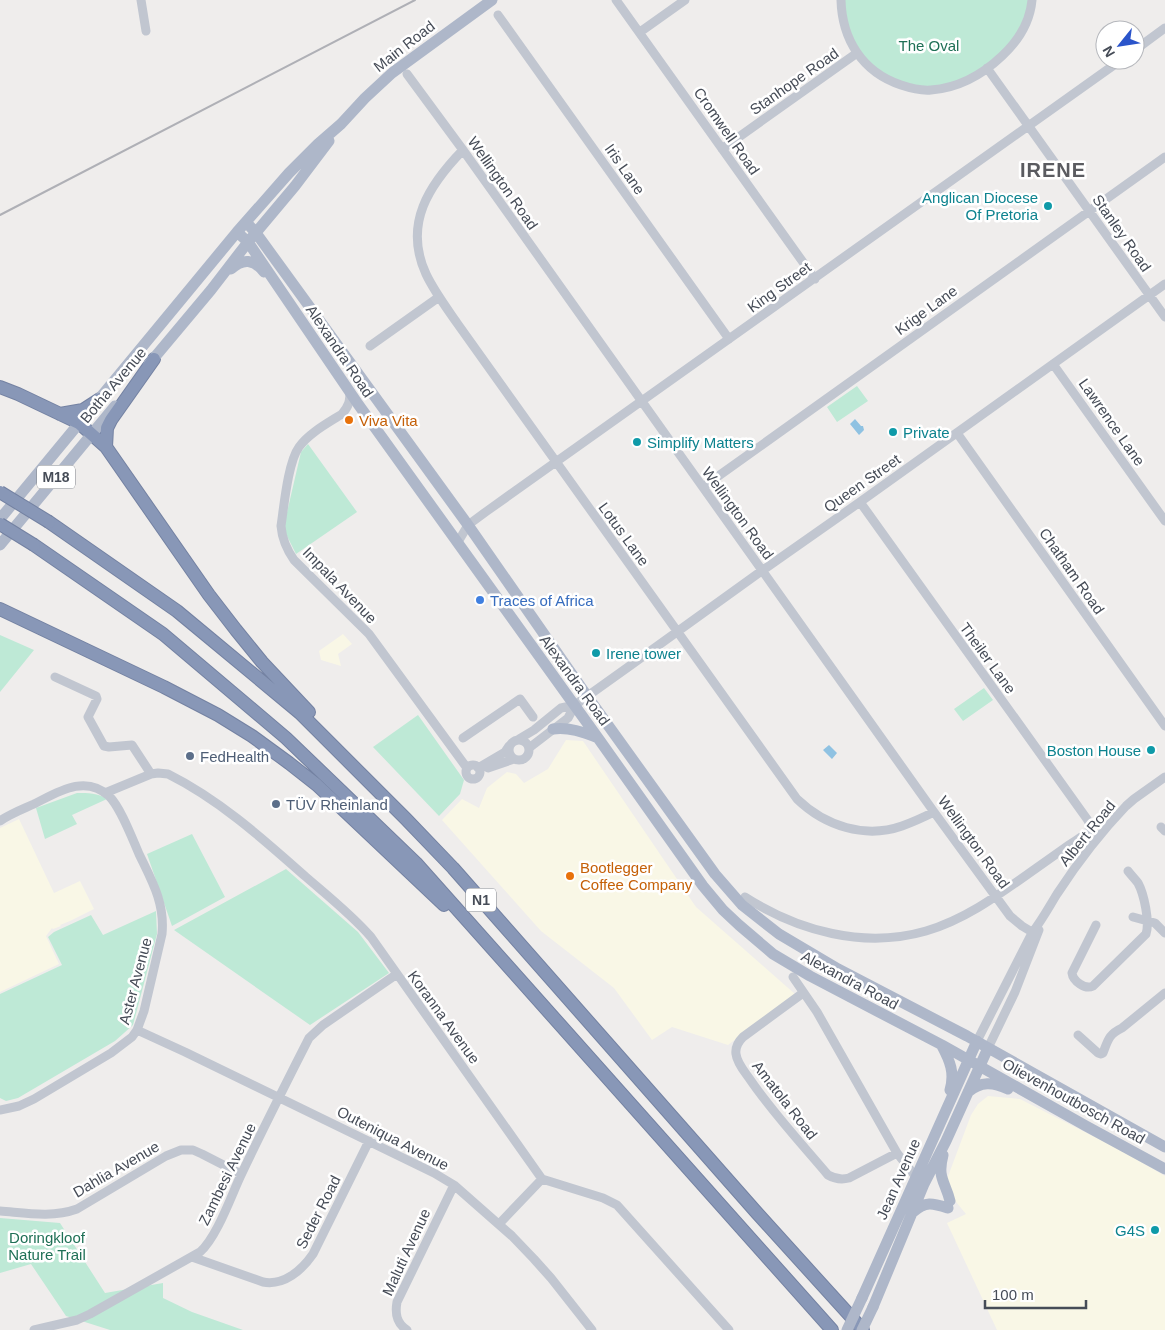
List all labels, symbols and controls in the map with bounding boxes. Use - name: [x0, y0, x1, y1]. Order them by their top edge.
- street label: Main Road: [370, 17, 438, 75]
- north arrow: [1095, 20, 1145, 70]
- park label: The Oval: [899, 37, 959, 54]
- text: N: [1099, 43, 1118, 60]
- street label: Stanhope Road: [746, 44, 842, 118]
- street label: Cromwell Road: [691, 84, 763, 178]
- street label: Wellington Road: [465, 133, 541, 233]
- street label: Iris Lane: [602, 141, 648, 197]
- district label: IRENE: [1020, 159, 1086, 181]
- place label: Anglican Diocese Of Pretoria: [922, 189, 1039, 223]
- street label: Stanley Road: [1089, 191, 1155, 275]
- marker: Anglican Diocese Of Pretoria: [1042, 200, 1054, 212]
- street label: King Street: [744, 258, 815, 316]
- street label: Krige Lane: [892, 282, 960, 338]
- street label: Alexandra Road: [303, 302, 377, 400]
- street label: Botha Avenue: [77, 344, 149, 426]
- street label: Lawrence Lane: [1076, 375, 1148, 469]
- place label: Viva Vita: [359, 412, 418, 429]
- marker: Viva Vita: [343, 414, 355, 426]
- place label: Private: [903, 424, 950, 441]
- marker: Private: [887, 426, 899, 438]
- place label: Simplify Matters: [647, 434, 754, 451]
- marker: Simplify Matters: [631, 436, 643, 448]
- street label: Queen Street: [821, 450, 904, 516]
- street label: Wellington Road: [699, 464, 777, 562]
- road number: M18: [37, 466, 75, 488]
- street label: Lotus Lane: [595, 499, 653, 569]
- street label: Chatham Road: [1036, 525, 1108, 617]
- street label: Impala Avenue: [300, 543, 380, 627]
- place label: Traces of Africa: [490, 592, 594, 609]
- marker: Traces of Africa: [474, 594, 486, 606]
- street label: Theiler Lane: [957, 619, 1019, 697]
- street label: Alexandra Road: [537, 631, 613, 729]
- place label: Irene tower: [606, 645, 681, 662]
- marker: Irene tower: [590, 647, 602, 659]
- place label: Boston House: [1047, 742, 1141, 759]
- marker: Boston House: [1145, 744, 1157, 756]
- place label: FedHealth: [200, 748, 269, 765]
- marker: FedHealth: [184, 750, 196, 762]
- street label: Wellington Road: [935, 793, 1013, 891]
- place label: TÜV Rheinland: [286, 796, 388, 813]
- street label: Albert Road: [1055, 797, 1119, 869]
- marker: TÜV Rheinland: [270, 798, 282, 810]
- place label: Bootlegger Coffee Company: [580, 859, 693, 893]
- marker: Bootlegger Coffee Company: [564, 870, 576, 882]
- road number: N1: [466, 888, 496, 912]
- street label: Aster Avenue: [115, 936, 155, 1026]
- street label: Alexandra Road: [799, 947, 901, 1013]
- street label: Koranna Avenue: [405, 967, 483, 1067]
- street label: Olievenhoutbosch Road: [1000, 1055, 1148, 1147]
- street label: Amatola Road: [749, 1057, 821, 1143]
- street label: Outeniqua Avenue: [334, 1102, 452, 1174]
- street label: Zambesi Avenue: [195, 1120, 259, 1228]
- street label: Jean Avenue: [873, 1136, 923, 1222]
- street label: Dahlia Avenue: [70, 1138, 162, 1200]
- street label: Seder Road: [292, 1172, 344, 1252]
- street label: Maluti Avenue: [378, 1206, 434, 1298]
- place label: G4S: [1115, 1222, 1145, 1239]
- marker: G4S: [1149, 1224, 1161, 1236]
- park label: Doringkloof Nature Trail: [8, 1229, 86, 1263]
- scale bar: [985, 1278, 1086, 1310]
- text: 100 m: [992, 1286, 1034, 1303]

